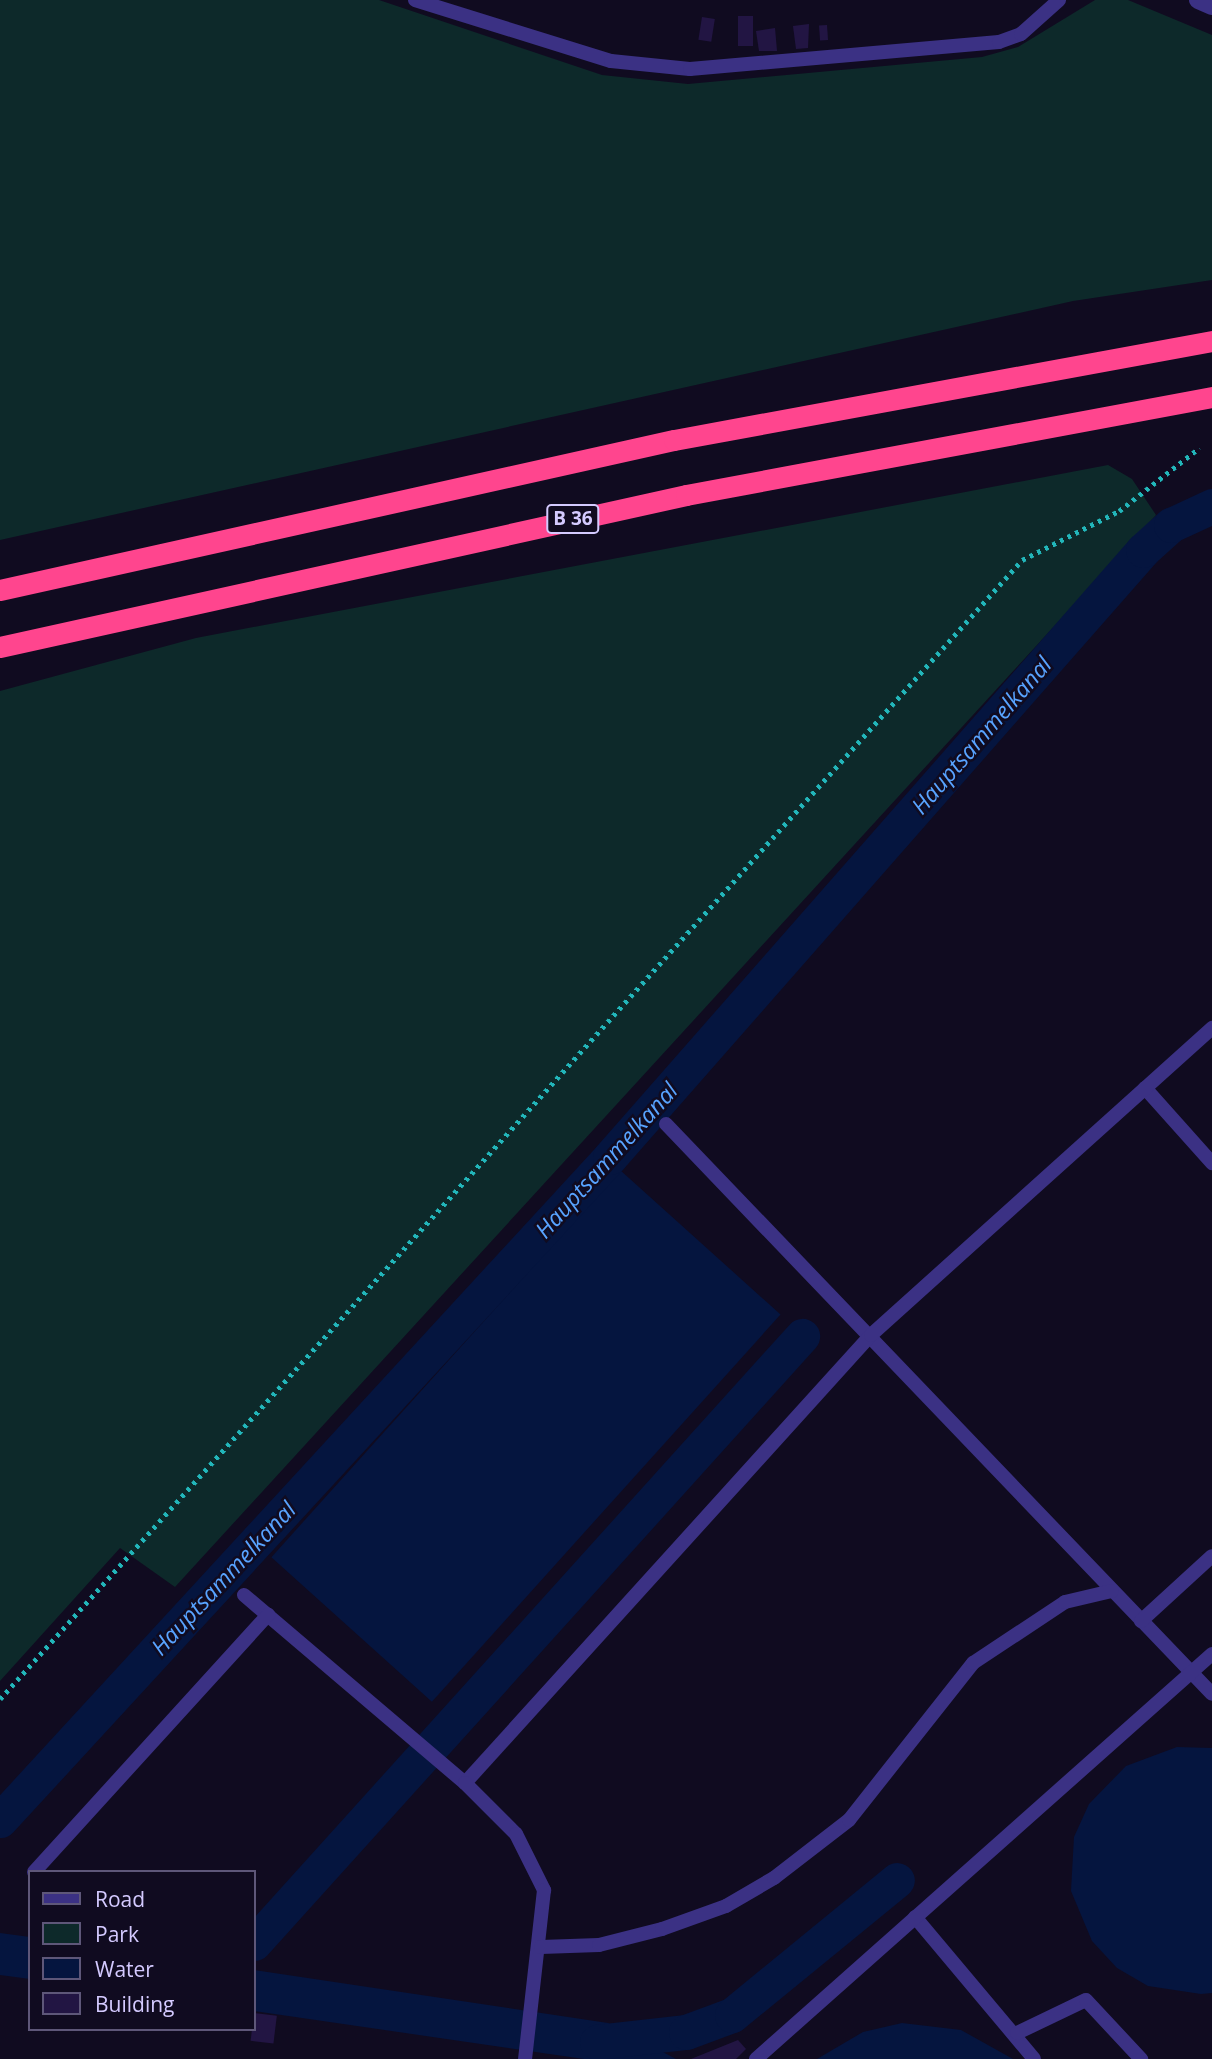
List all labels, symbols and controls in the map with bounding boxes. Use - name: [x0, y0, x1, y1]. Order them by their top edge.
- road number: B 36: [545, 504, 601, 534]
- water label: Hauptsammelkanal: [905, 651, 1057, 819]
- water label: Hauptsammelkanal: [529, 1077, 683, 1243]
- water label: Hauptsammelkanal: [145, 1496, 301, 1660]
- legend: [28, 1870, 256, 2031]
- text: Road: [95, 1885, 145, 1913]
- text: Park: [95, 1920, 139, 1948]
- text: Water: [95, 1955, 154, 1983]
- text: Building: [95, 1990, 174, 2018]

